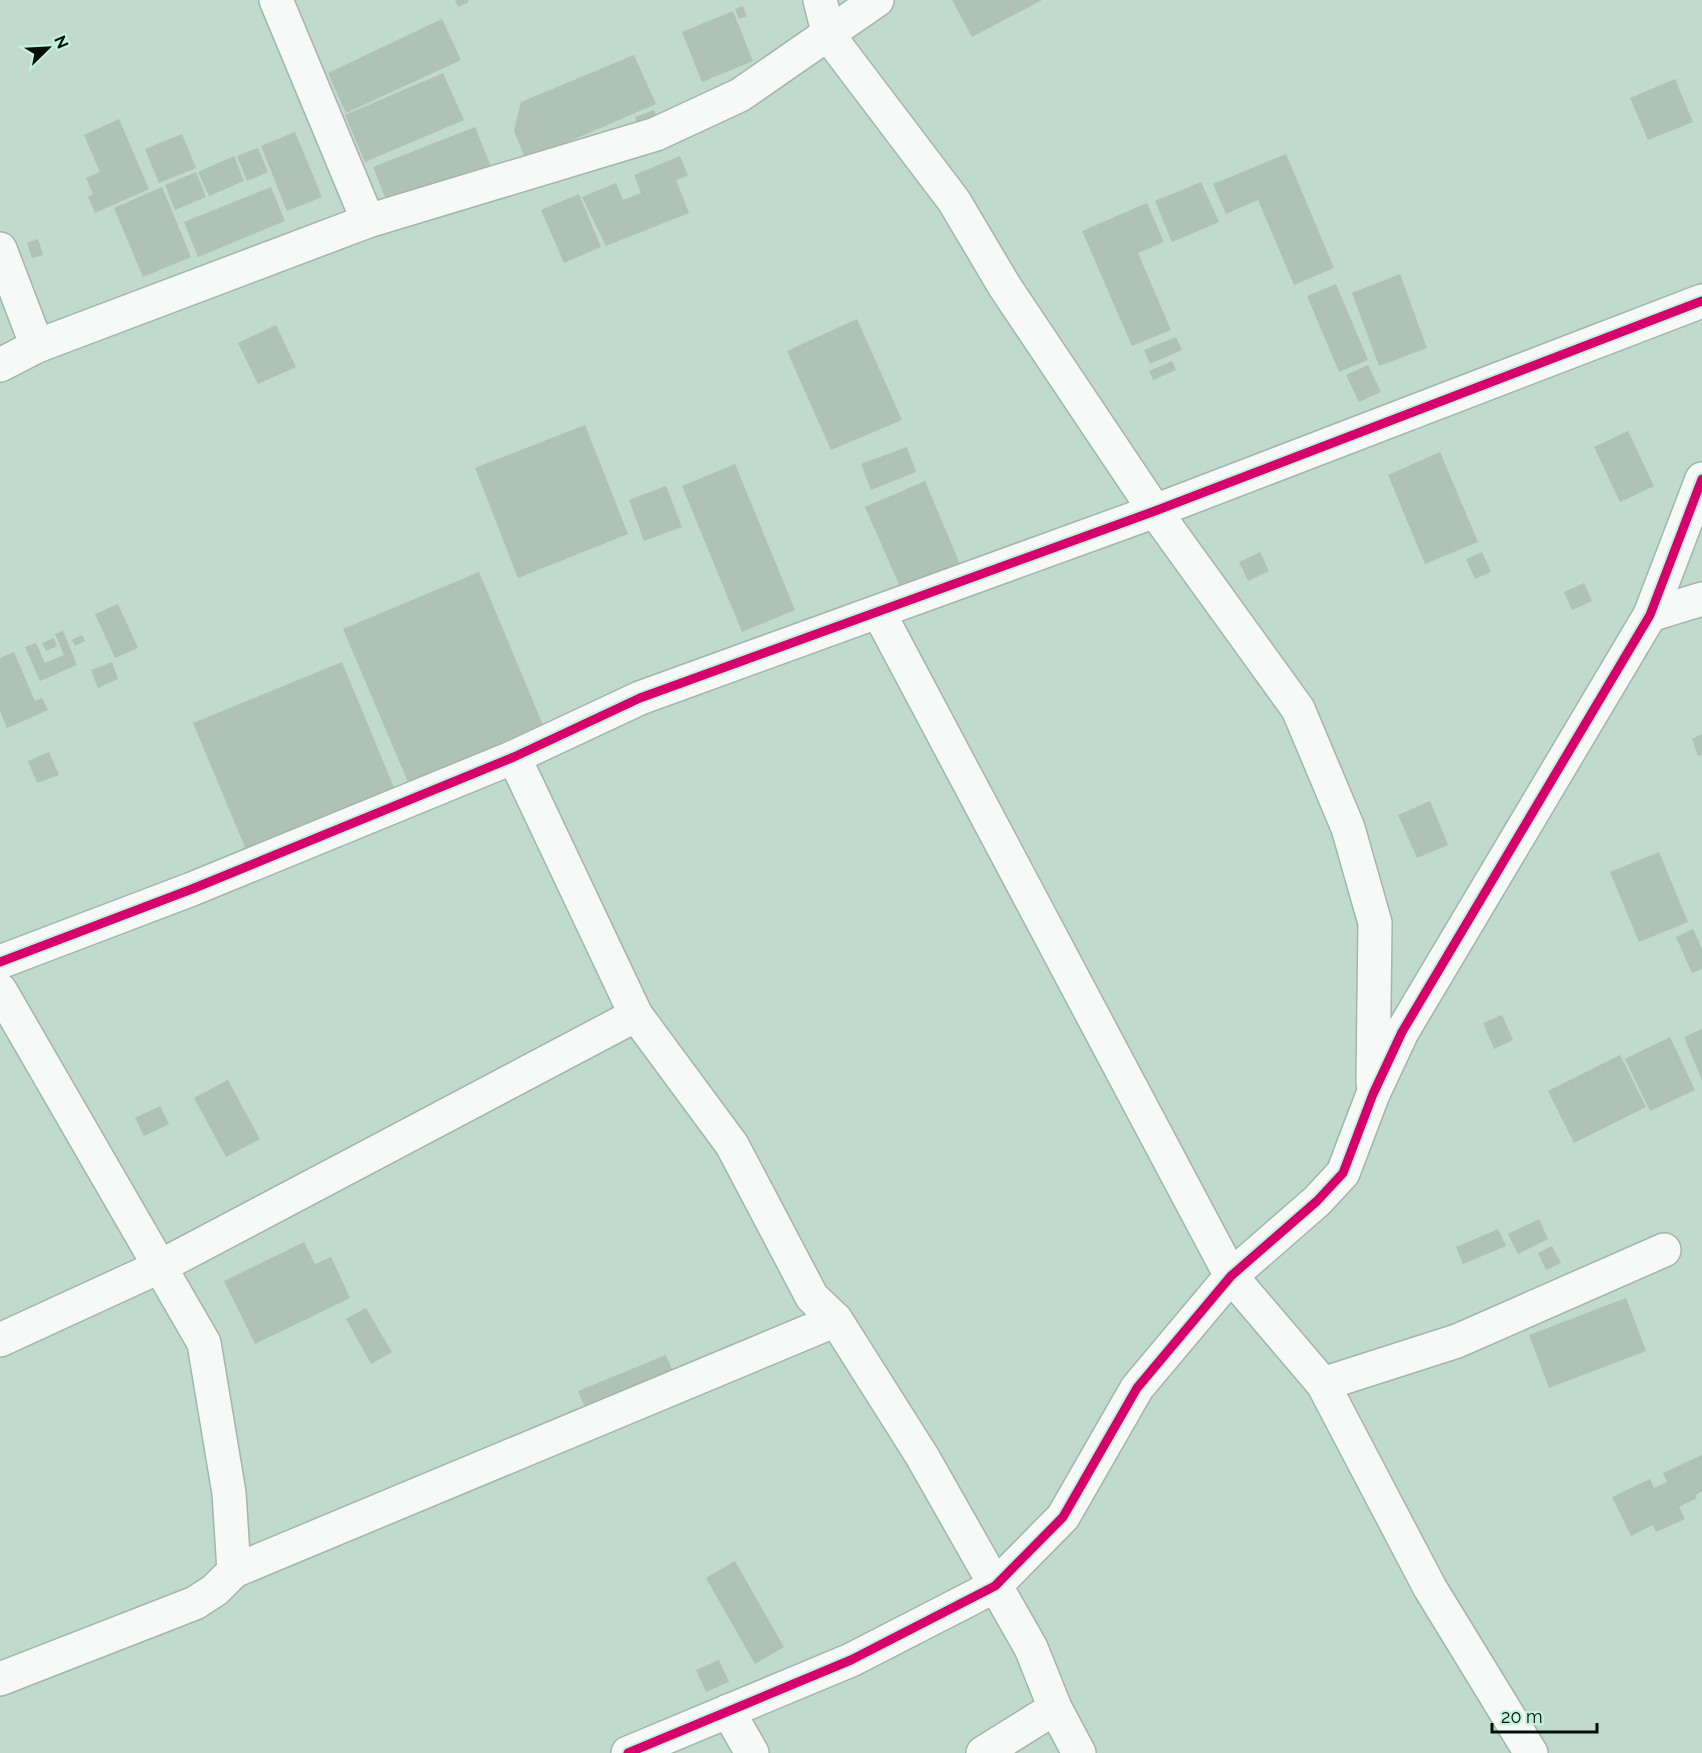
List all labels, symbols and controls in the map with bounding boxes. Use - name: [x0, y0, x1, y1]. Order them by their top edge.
- north arrow: [18, 18, 78, 78]
- text: N: [50, 33, 72, 52]
- scale bar: [1492, 1696, 1597, 1734]
- text: 20 m: [1501, 1706, 1543, 1727]

